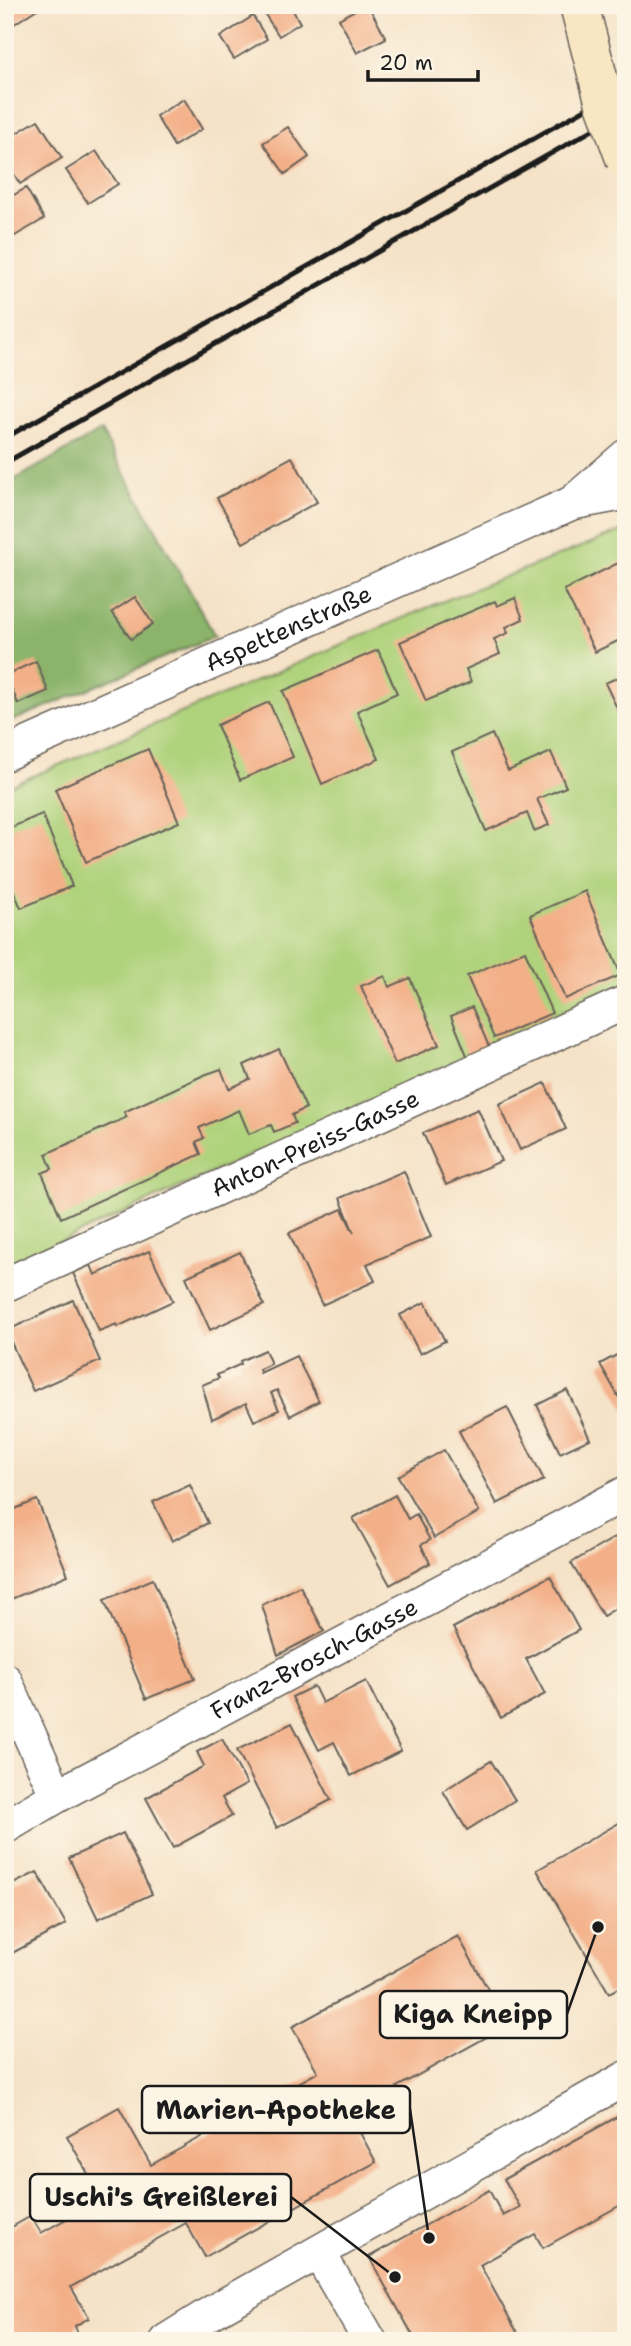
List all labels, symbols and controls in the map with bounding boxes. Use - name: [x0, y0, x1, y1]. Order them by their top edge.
- scale bar: [368, 38, 479, 82]
- text: 20 m: [379, 49, 433, 77]
- street label: Aspettenstraße: [200, 578, 377, 679]
- street label: Anton-Preiss-Gasse: [206, 1082, 424, 1205]
- street label: Franz-Brosch-Gasse: [205, 1591, 424, 1727]
- callout: Kiga Kneipp: [380, 1991, 567, 2038]
- text: Kiga Kneipp: [393, 1996, 553, 2031]
- callout: Marien-Apotheke: [142, 2086, 410, 2133]
- text: Marien-Apotheke: [156, 2092, 396, 2127]
- callout: Uschi's Greißlerei: [30, 2174, 291, 2221]
- text: Uschi's Greißlerei: [44, 2179, 278, 2214]

